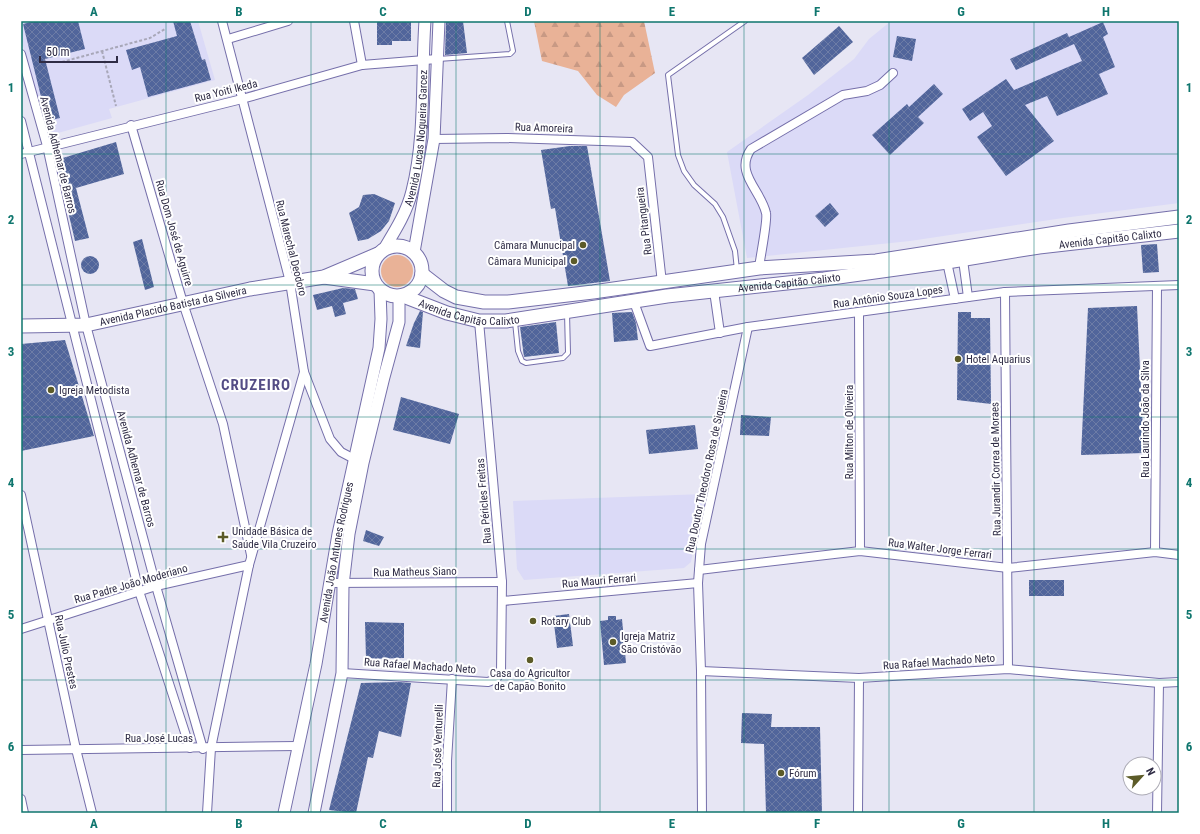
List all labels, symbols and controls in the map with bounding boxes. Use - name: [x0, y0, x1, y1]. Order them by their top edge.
- text: A: [90, 4, 98, 19]
- text: B: [235, 4, 243, 19]
- text: C: [379, 4, 387, 19]
- text: D: [524, 4, 532, 19]
- text: E: [669, 4, 676, 19]
- text: F: [814, 4, 820, 19]
- text: G: [957, 4, 965, 19]
- text: H: [1102, 4, 1110, 19]
- scale bar: [40, 38, 117, 64]
- text: 50 m: [46, 45, 70, 59]
- street label: Avenida Lucas Nogueira Garcez: [401, 70, 430, 208]
- street label: Rua Yoiti Ikeda: [193, 77, 259, 105]
- text: 1: [8, 80, 14, 95]
- text: 1: [1186, 80, 1192, 95]
- street label: Avenida Adhemar de Barros: [37, 95, 79, 215]
- street label: Rua Amoreira: [515, 120, 573, 136]
- street label: Rua Dom José de Aguirre: [153, 179, 195, 287]
- street label: Rua Pitangueira: [633, 186, 655, 256]
- street label: Rua Marechal Deodoro: [273, 199, 309, 298]
- text: 2: [8, 212, 15, 227]
- text: 2: [1186, 212, 1193, 227]
- street label: Avenida Capitão Calixto: [1058, 226, 1163, 251]
- place label: Câmara Munucipal: [494, 239, 575, 252]
- marker: Câmara Munucipal: [578, 240, 588, 250]
- place label: Câmara Municipal: [488, 255, 566, 268]
- marker: Câmara Municipal: [569, 256, 579, 266]
- street label: Avenida Capitão Calixto: [737, 270, 842, 295]
- street label: Avenida Placido Batista da Silveira: [98, 283, 248, 328]
- street label: Rua Antônio Souza Lopes: [832, 283, 944, 311]
- street label: Avenida Capitão Calixto: [417, 296, 521, 328]
- text: 3: [8, 344, 14, 359]
- text: 3: [1186, 344, 1192, 359]
- place label: Hotel Aquarius: [966, 353, 1030, 366]
- marker: Hotel Aquarius: [953, 354, 963, 364]
- street label: Rua Laurindo João da Silva: [1139, 360, 1152, 478]
- district label: CRUZEIRO: [221, 376, 291, 394]
- place label: Igreja Metodista: [59, 384, 130, 397]
- marker: Igreja Metodista: [46, 385, 56, 395]
- street label: Rua Milton de Oliveira: [843, 385, 856, 479]
- street label: Rua Doutor Theodoro Rosa de Siqueira: [683, 388, 731, 554]
- street label: Rua Jurandir Correa de Moraes: [988, 402, 1004, 536]
- street label: Avenida Adhemar de Barros: [114, 409, 158, 529]
- street label: Rua Péricles Freitas: [474, 458, 494, 544]
- text: 4: [8, 475, 15, 490]
- text: 4: [1186, 475, 1193, 490]
- street label: Avenida João Antunes Rodrigues: [317, 480, 356, 624]
- place label: Unidade Básica de Saúde Vila Cruzeiro: [232, 525, 317, 551]
- marker: Unidade Básica de Saúde Vila Cruzeiro: [217, 531, 229, 543]
- street label: Rua Walter Jorge Ferrari: [887, 536, 993, 562]
- street label: Rua Padre João Moderiano: [73, 561, 190, 606]
- street label: Rua Matheus Siano: [373, 565, 457, 579]
- street label: Rua Mauri Ferrari: [561, 571, 637, 591]
- text: 5: [8, 607, 15, 622]
- text: 5: [1186, 607, 1193, 622]
- street label: Rua Julio Prestes: [52, 614, 80, 690]
- place label: Rotary Club: [541, 615, 591, 628]
- marker: Rotary Club: [528, 616, 538, 626]
- place label: Igreja Matriz São Cristóvão: [621, 630, 682, 656]
- marker: Igreja Matriz São Cristóvão: [608, 637, 618, 647]
- street label: Rua Rafael Machado Neto: [882, 652, 996, 672]
- marker: Casa do Agricultor de Capão Bonito: [525, 655, 535, 665]
- street label: Rua Rafael Machado Neto: [363, 656, 477, 676]
- place label: Casa do Agricultor de Capão Bonito: [490, 667, 571, 693]
- street label: Rua José Venturelli: [430, 704, 446, 788]
- street label: Rua José Lucas: [125, 732, 193, 745]
- text: 6: [8, 739, 15, 754]
- text: 6: [1186, 739, 1193, 754]
- north arrow: [1122, 756, 1162, 796]
- text: N: [1143, 766, 1158, 778]
- place label: Fórum: [789, 767, 817, 780]
- marker: Fórum: [776, 768, 786, 778]
- text: A: [90, 816, 98, 831]
- text: B: [235, 816, 243, 831]
- text: C: [379, 816, 387, 831]
- text: D: [524, 816, 532, 831]
- text: E: [669, 816, 676, 831]
- text: F: [814, 816, 820, 831]
- text: G: [957, 816, 965, 831]
- text: H: [1102, 816, 1110, 831]

